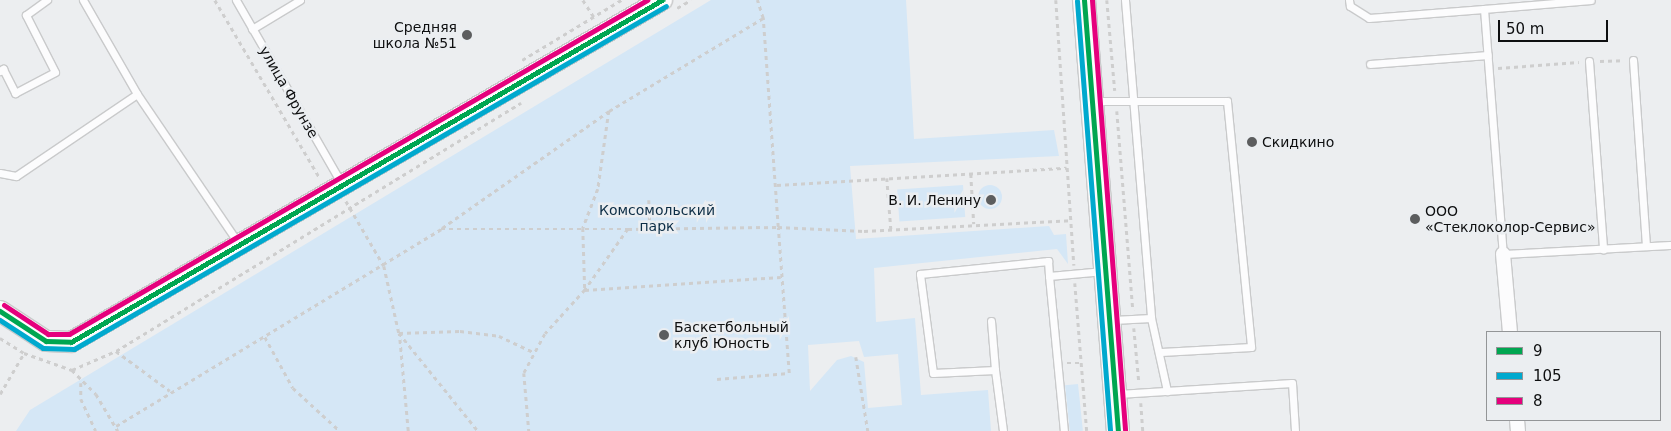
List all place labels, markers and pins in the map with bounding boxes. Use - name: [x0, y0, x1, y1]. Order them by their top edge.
- place label: Средняя школа №51: [373, 19, 457, 52]
- marker: Средняя школа №51: [461, 29, 473, 41]
- place label: Скидкино: [1262, 134, 1334, 150]
- marker: Скидкино: [1246, 136, 1258, 148]
- place label: В. И. Ленину: [888, 192, 981, 208]
- marker: В. И. Ленину: [985, 194, 997, 206]
- place label: ООО «Стеклоколор-Сервис»: [1425, 203, 1595, 236]
- marker: ООО «Стеклоколор-Сервис»: [1409, 213, 1421, 225]
- place label: Баскетбольный клуб Юность: [674, 319, 789, 352]
- marker: Баскетбольный клуб Юность: [658, 329, 670, 341]

